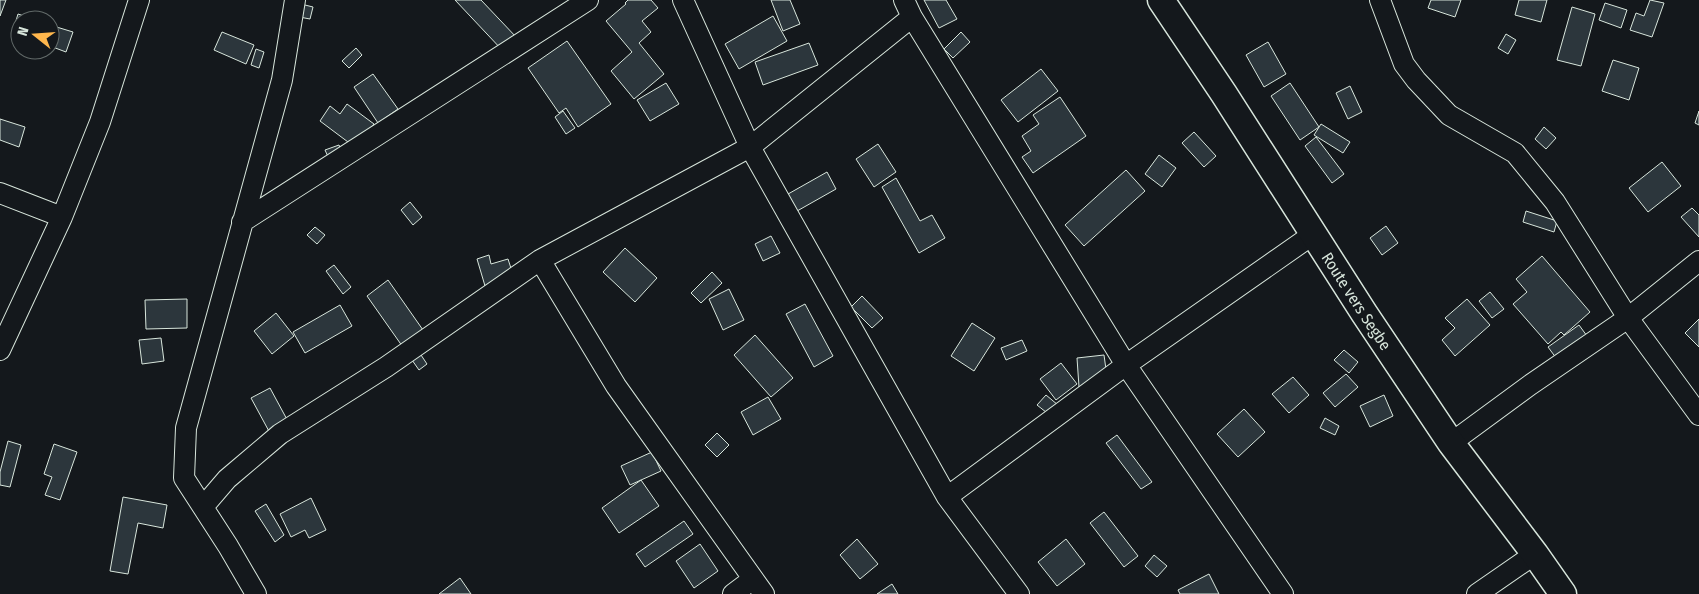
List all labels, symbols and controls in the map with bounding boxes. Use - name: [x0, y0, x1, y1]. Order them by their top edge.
- north arrow: [10, 10, 60, 60]
- text: N: [14, 25, 32, 38]
- street label: Route vers Segbe: [1318, 249, 1395, 353]

